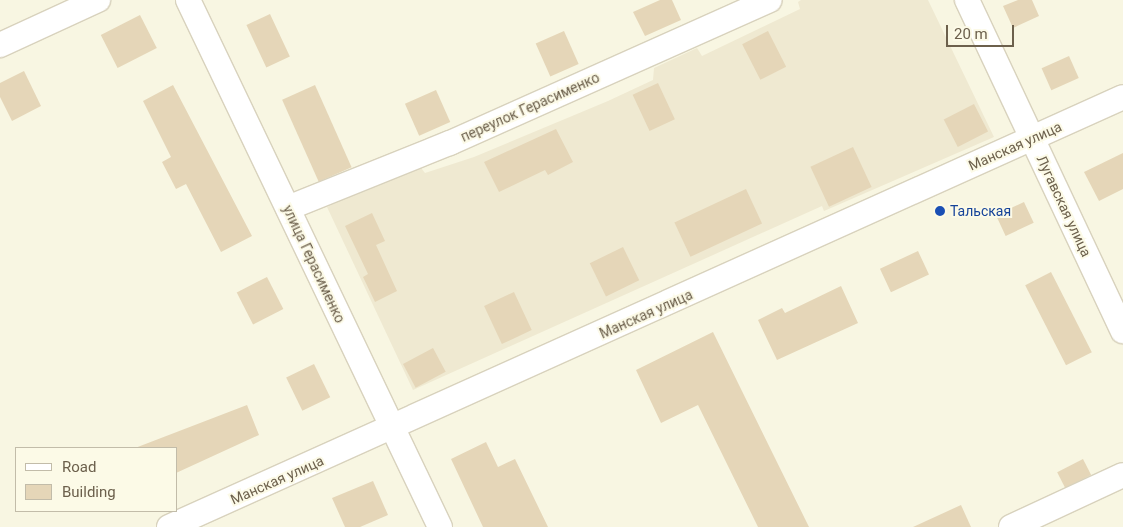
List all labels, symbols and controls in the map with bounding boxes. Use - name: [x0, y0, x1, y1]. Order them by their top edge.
- scale bar: [948, 15, 1016, 47]
- text: 20 m: [954, 25, 988, 43]
- street label: переулок Герасименко: [458, 69, 602, 145]
- street label: Манская улица: [966, 118, 1064, 174]
- street label: Лугавская улица: [1033, 153, 1095, 259]
- street label: улица Герасименко: [279, 202, 349, 326]
- place label: Тальская: [950, 203, 1011, 219]
- marker: Тальская: [934, 205, 946, 217]
- street label: Манская улица: [597, 286, 695, 342]
- legend: [15, 447, 178, 512]
- street label: Манская улица: [228, 452, 326, 508]
- text: Road: [62, 458, 96, 476]
- text: Building: [62, 483, 116, 501]

